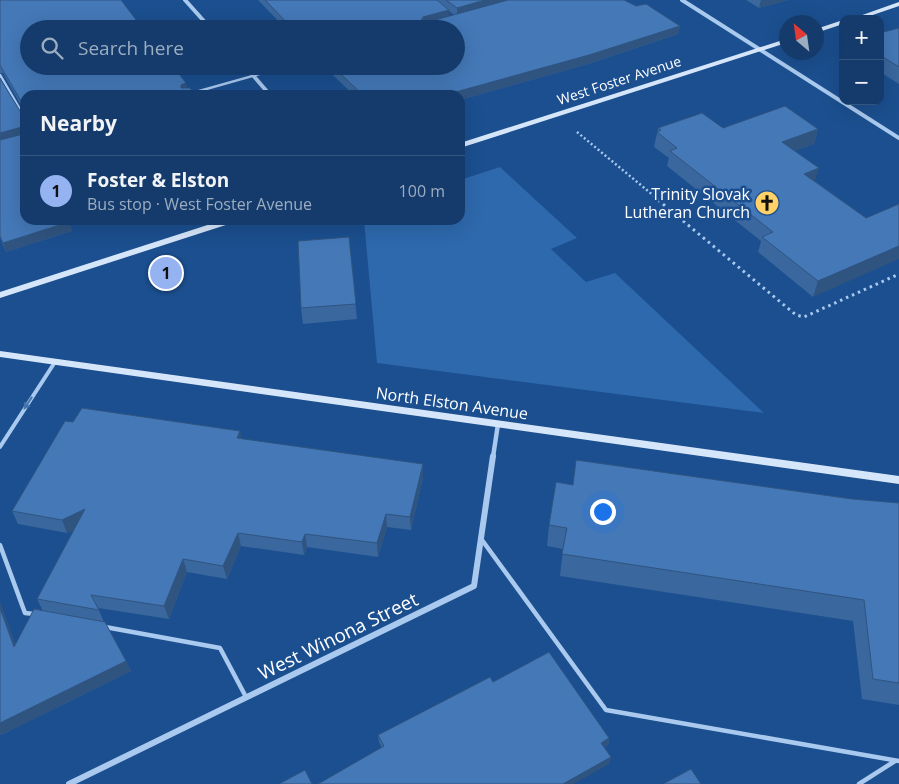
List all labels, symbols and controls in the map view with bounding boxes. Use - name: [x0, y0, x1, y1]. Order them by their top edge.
- north arrow: [779, 15, 824, 60]
- map controls: [839, 15, 884, 105]
- button: +: [839, 15, 884, 60]
- search box: [20, 20, 465, 75]
- icon: search: [38, 34, 66, 62]
- text: Search here: [78, 35, 184, 61]
- street label: West Foster Avenue: [555, 51, 684, 109]
- button: −: [839, 60, 884, 105]
- text: Nearby: [40, 109, 117, 137]
- text: Foster & Elston: [87, 167, 229, 193]
- text: 1: [51, 180, 61, 202]
- text: 100 m: [399, 180, 445, 202]
- place label: Trinity Slovak Lutheran Church: [624, 183, 751, 223]
- church icon: Trinity Slovak Lutheran Church: [754, 190, 780, 216]
- text: Bus stop · West Foster Avenue: [87, 193, 312, 215]
- pin: 1: [150, 254, 182, 292]
- street label: North Elston Avenue: [374, 381, 530, 425]
- one-way arrow: [24, 396, 33, 409]
- your location: [590, 499, 616, 525]
- street label: West Winona Street: [254, 586, 422, 686]

